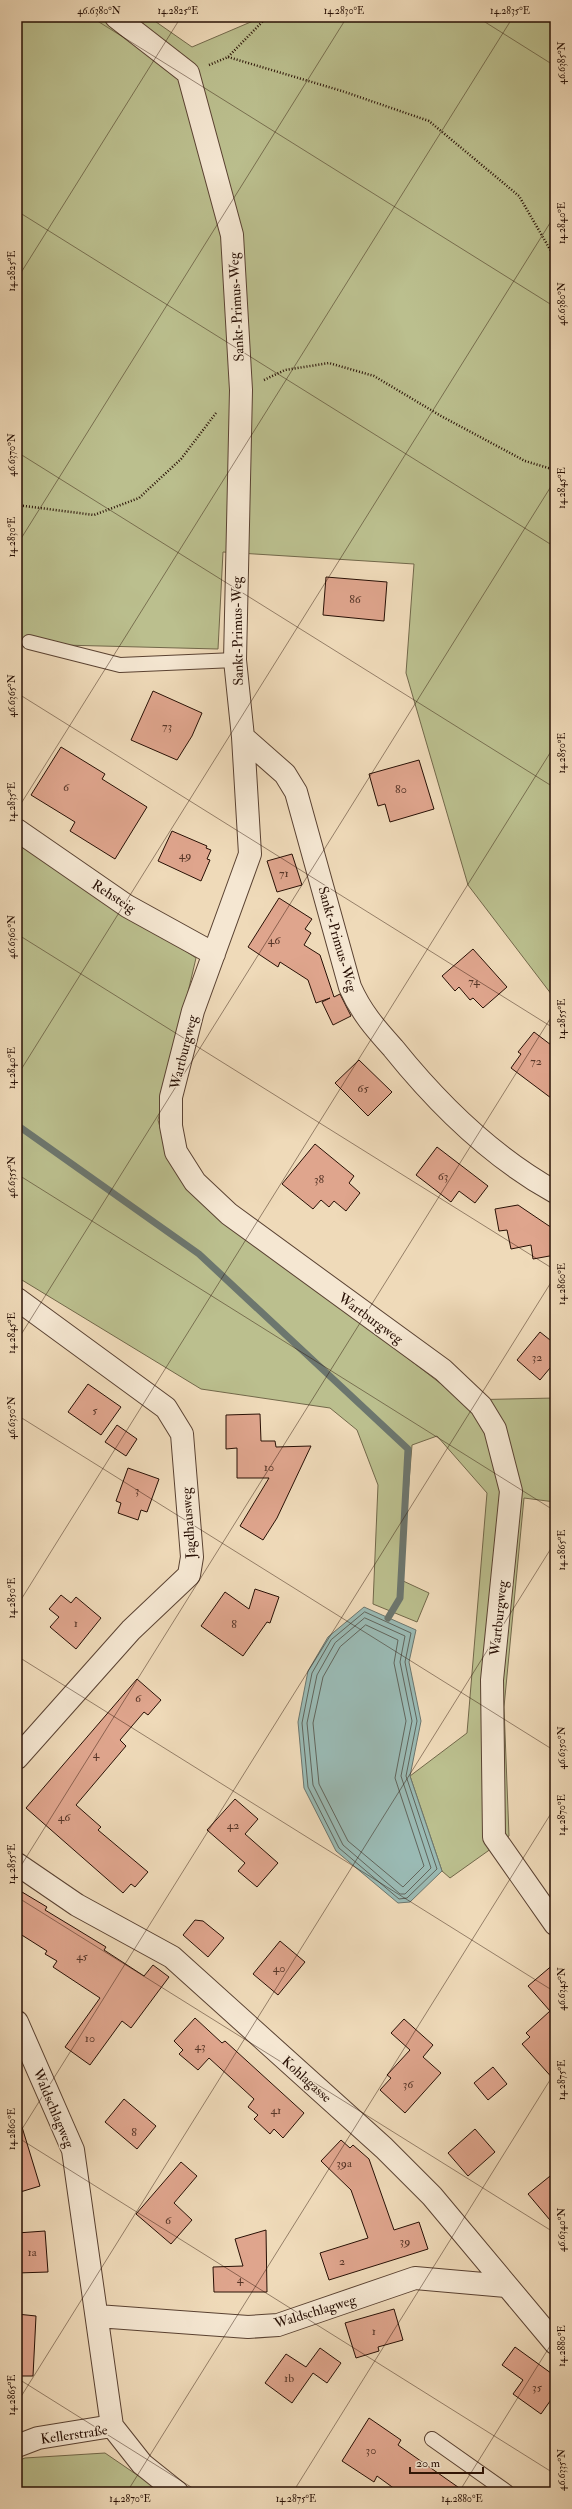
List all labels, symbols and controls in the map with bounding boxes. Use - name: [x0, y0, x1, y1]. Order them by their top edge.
- text: 46.6380°N: [77, 5, 121, 17]
- text: 14.2825°E: [157, 5, 199, 17]
- text: 14.2830°E: [324, 5, 364, 17]
- text: 14.2835°E: [490, 5, 530, 17]
- text: 46.6385°N: [556, 42, 568, 84]
- text: 14.2840°E: [556, 202, 568, 244]
- text: 14.2825°E: [6, 250, 18, 292]
- street label: Sankt-Primus-Weg: [225, 251, 248, 362]
- text: 46.6380°N: [556, 282, 568, 326]
- text: 46.6370°N: [6, 433, 18, 477]
- text: 14.2845°E: [556, 467, 568, 509]
- text: 14.2830°E: [6, 517, 18, 557]
- street label: Sankt-Primus-Weg: [228, 575, 247, 686]
- house number: 86: [349, 592, 362, 607]
- text: 46.6365°N: [6, 674, 18, 718]
- house number: 73: [162, 719, 172, 734]
- text: 14.2850°E: [556, 732, 568, 774]
- house number: 6: [63, 780, 70, 795]
- text: 14.2835°E: [6, 782, 18, 822]
- house number: 80: [395, 782, 407, 797]
- house number: 49: [179, 848, 191, 863]
- house number: 71: [279, 866, 289, 881]
- street label: Rehsteig: [89, 876, 140, 917]
- street label: Sankt-Primus-Weg: [314, 884, 361, 995]
- text: 46.6360°N: [6, 915, 18, 959]
- house number: 46: [268, 933, 281, 948]
- house number: 74: [468, 974, 480, 989]
- text: 14.2855°E: [556, 999, 568, 1039]
- street label: Wartburgweg: [166, 1012, 201, 1092]
- text: 14.2840°E: [6, 1047, 18, 1089]
- house number: 72: [530, 1054, 542, 1069]
- house number: 65: [357, 1081, 369, 1096]
- text: 46.6355°N: [6, 1156, 18, 1198]
- house number: 63: [438, 1169, 448, 1184]
- house number: 38: [314, 1172, 324, 1187]
- text: 14.2860°E: [556, 1263, 568, 1305]
- street label: Wartburgweg: [334, 1289, 407, 1348]
- text: 14.2845°E: [6, 1312, 18, 1354]
- house number: 32: [532, 1350, 542, 1365]
- text: 46.6350°N: [6, 1396, 18, 1440]
- house number: 5: [92, 1403, 98, 1418]
- house number: 10: [264, 1460, 274, 1475]
- house number: 3: [135, 1483, 139, 1498]
- street label: Jagdhausweg: [177, 1486, 200, 1560]
- text: 14.2865°E: [556, 1529, 568, 1571]
- text: 14.2850°E: [6, 1577, 18, 1619]
- street label: Wartburgweg: [486, 1578, 511, 1658]
- house number: 1: [74, 1616, 78, 1631]
- house number: 8: [231, 1617, 237, 1632]
- house number: 6: [135, 1691, 142, 1706]
- text: 46.6350°N: [556, 1726, 568, 1770]
- house number: 4: [93, 1747, 100, 1762]
- text: 14.2870°E: [556, 1794, 568, 1836]
- house number: 46: [58, 1810, 71, 1825]
- house number: 42: [227, 1818, 239, 1833]
- text: 14.2855°E: [6, 1844, 18, 1884]
- house number: 45: [76, 1949, 89, 1964]
- house number: 40: [273, 1961, 285, 1976]
- text: 46.6345°N: [556, 1967, 568, 2011]
- house number: 10: [85, 2031, 95, 2046]
- house number: 43: [194, 2039, 206, 2054]
- street label: Kohlagasse: [278, 2053, 335, 2106]
- text: 14.2875°E: [556, 2060, 568, 2100]
- street label: Waldschlagweg: [29, 2065, 78, 2151]
- house number: 36: [403, 2077, 414, 2092]
- house number: 41: [271, 2103, 281, 2118]
- text: 14.2860°E: [6, 2108, 18, 2150]
- house number: 8: [131, 2125, 137, 2140]
- house number: 39a: [336, 2156, 353, 2171]
- text: 46.6340°N: [556, 2208, 568, 2252]
- house number: 6: [165, 2213, 172, 2228]
- house number: 39: [400, 2234, 410, 2249]
- house number: 1a: [27, 2245, 38, 2260]
- house number: 2: [339, 2254, 345, 2269]
- house number: 4: [237, 2272, 244, 2287]
- street label: Waldschlagweg: [271, 2291, 359, 2332]
- house number: 1: [372, 2324, 376, 2339]
- text: 14.2880°E: [556, 2325, 568, 2367]
- house number: 1b: [284, 2371, 294, 2386]
- text: 14.2865°E: [6, 2374, 18, 2416]
- house number: 35: [532, 2380, 543, 2395]
- street label: Kellerstraße: [40, 2421, 109, 2448]
- house number: 30: [366, 2443, 376, 2458]
- scale bar: [410, 2449, 483, 2475]
- text: 46.6335°N: [556, 2449, 568, 2491]
- text: 20 m: [416, 2456, 441, 2471]
- text: 14.2870°E: [109, 2493, 151, 2505]
- text: 14.2875°E: [276, 2493, 316, 2505]
- text: 14.2880°E: [441, 2493, 483, 2505]

